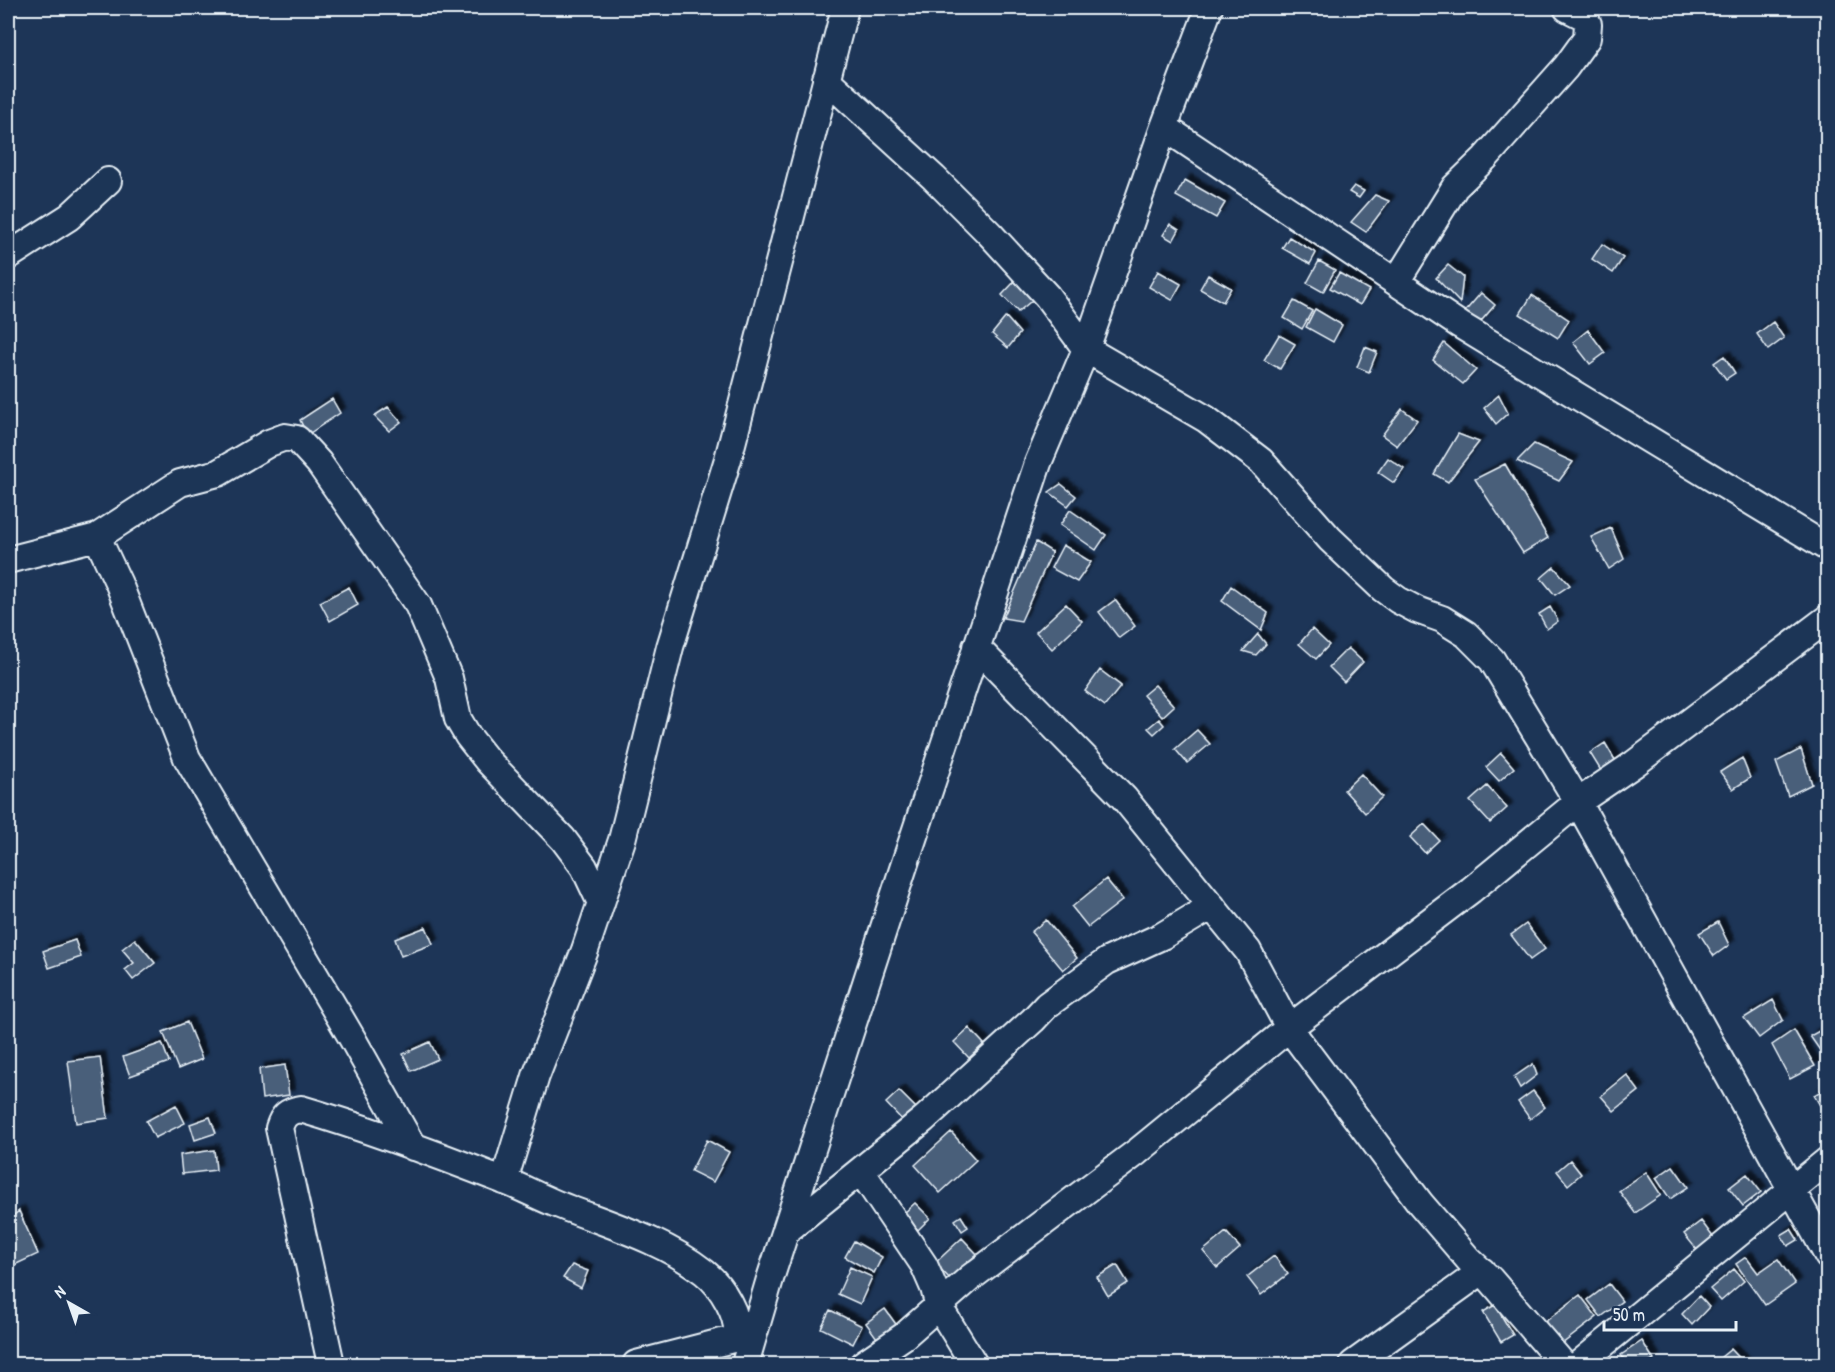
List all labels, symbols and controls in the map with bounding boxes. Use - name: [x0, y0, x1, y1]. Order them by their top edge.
- north arrow: [39, 1273, 99, 1333]
- text: N: [49, 1280, 70, 1303]
- scale bar: [1604, 1294, 1736, 1332]
- text: 50 m: [1613, 1302, 1645, 1327]

